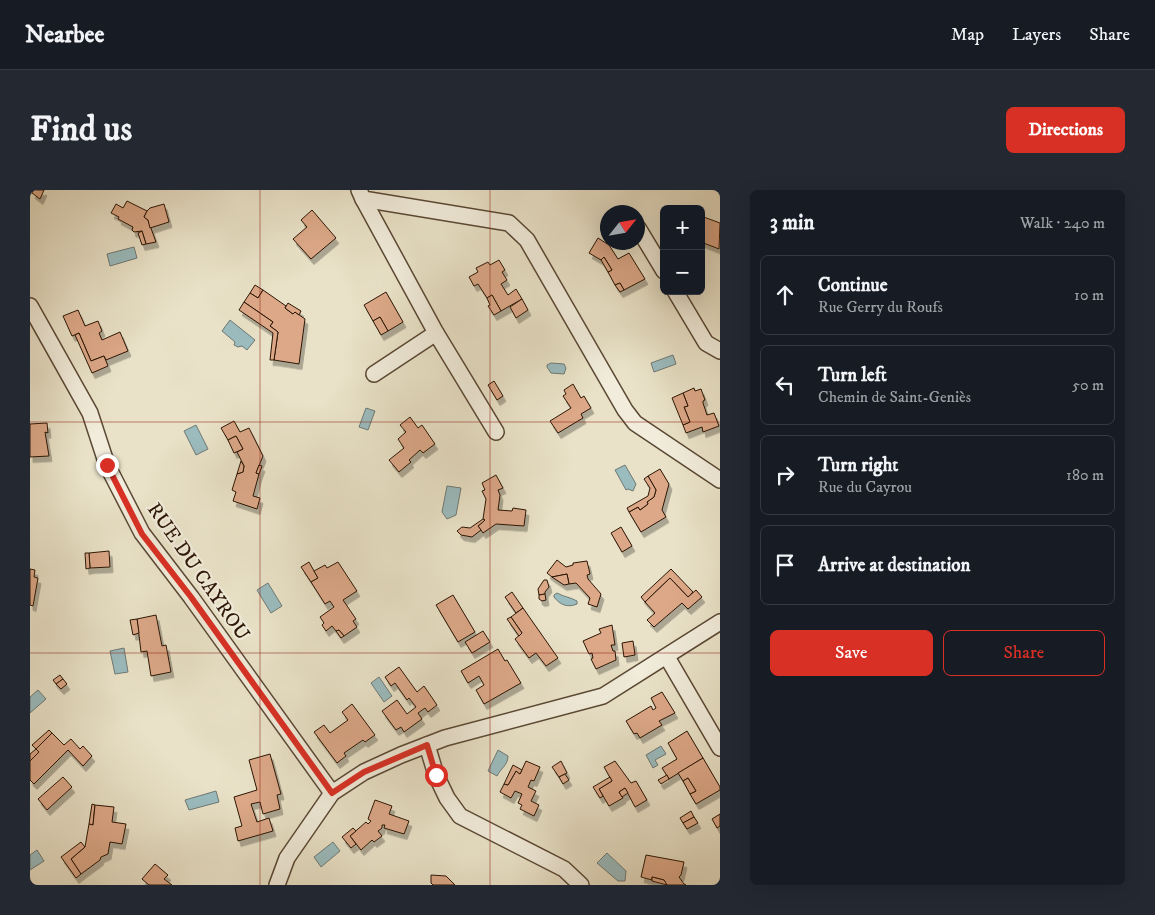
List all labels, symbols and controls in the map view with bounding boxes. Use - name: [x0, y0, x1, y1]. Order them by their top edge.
- text: Nearbee: [25, 20, 104, 50]
- text: Map: [951, 24, 984, 46]
- text: Layers: [1012, 24, 1061, 46]
- text: Share: [1089, 24, 1130, 46]
- button: Directions: [1006, 107, 1125, 153]
- text: Find us: [30, 108, 132, 152]
- north arrow: [600, 205, 645, 250]
- map controls: [660, 205, 705, 295]
- button: +: [660, 205, 705, 250]
- text: 3 min: [770, 210, 815, 236]
- text: Walk · 240 m: [1020, 213, 1105, 233]
- button: −: [660, 250, 705, 295]
- text: Continue: [818, 274, 888, 297]
- icon: ahead: [771, 281, 799, 309]
- text: 10 m: [1074, 285, 1104, 305]
- text: Rue Gerry du Roufs: [818, 297, 943, 317]
- text: Turn left: [818, 364, 887, 387]
- icon: left: [771, 371, 799, 399]
- text: 50 m: [1072, 375, 1104, 395]
- text: Chemin de Saint-Geniès: [818, 387, 971, 407]
- route end: [96, 454, 119, 477]
- text: Turn right: [818, 454, 898, 477]
- icon: right: [771, 461, 799, 489]
- text: 180 m: [1066, 465, 1104, 485]
- text: Rue du Cayrou: [818, 477, 912, 497]
- street label: RUE DU CAYROU: [141, 498, 255, 646]
- icon: arrive: [771, 551, 799, 579]
- text: Arrive at destination: [818, 554, 970, 577]
- button: Save: [770, 630, 933, 676]
- button: Share: [943, 630, 1105, 676]
- route start: [425, 764, 448, 787]

